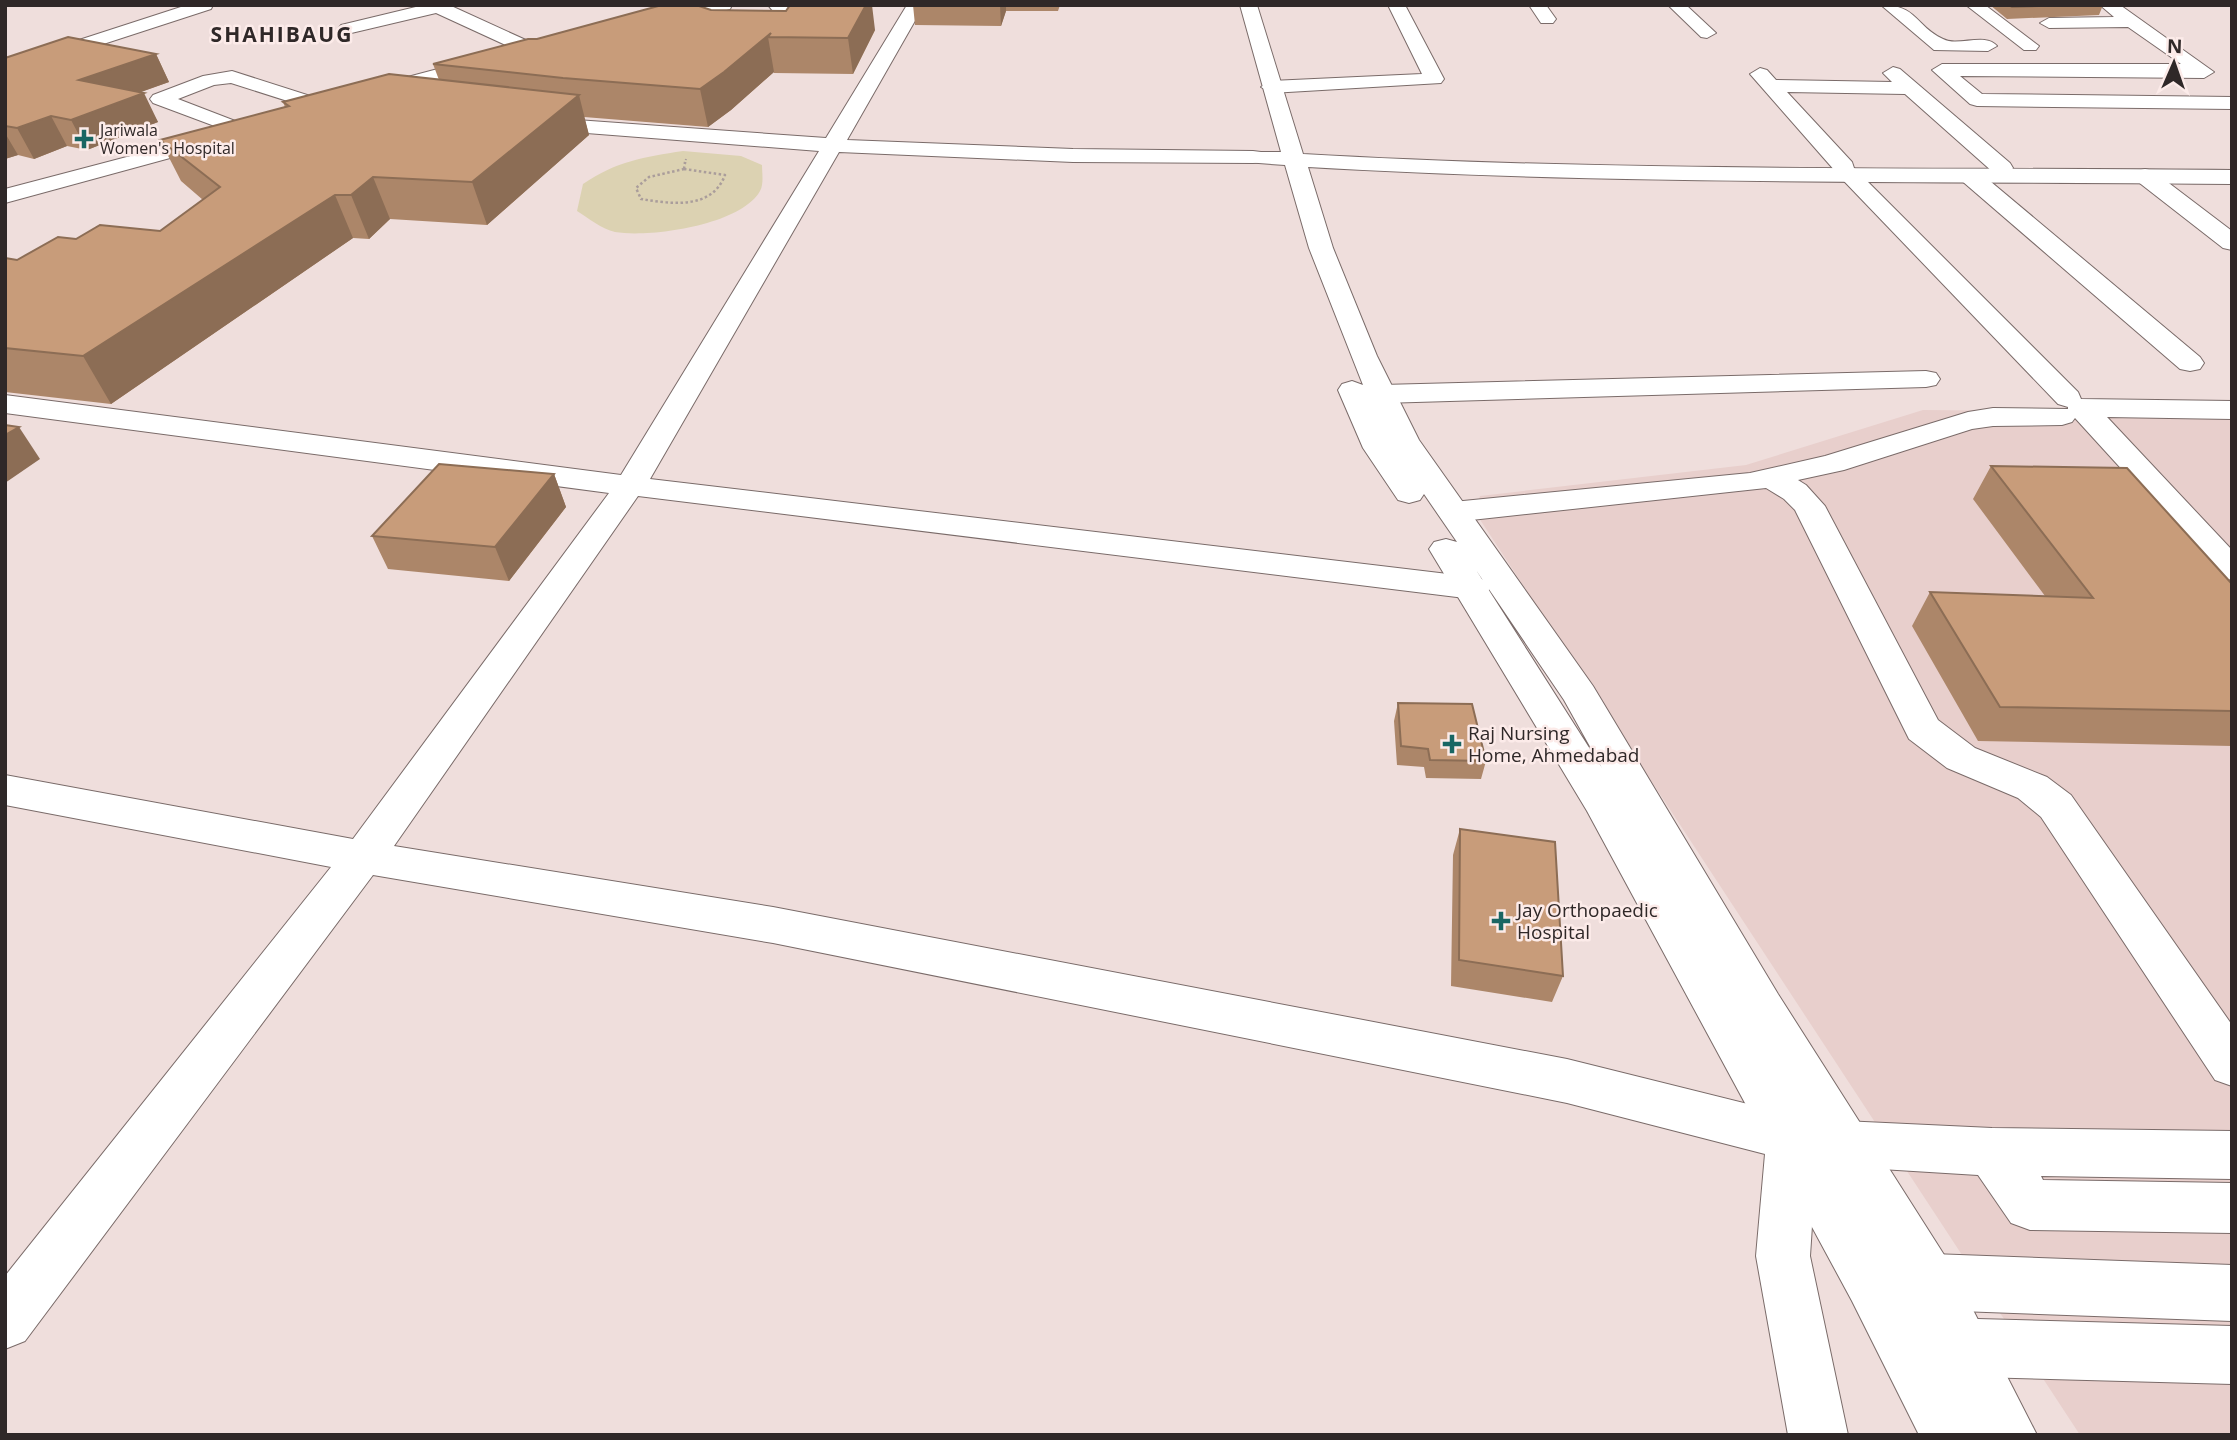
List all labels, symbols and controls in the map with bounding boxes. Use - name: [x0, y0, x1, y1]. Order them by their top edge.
- district label: SHAHIBAUG: [211, 20, 353, 48]
- north arrow: [2139, 28, 2209, 98]
- text: N: [2166, 33, 2183, 59]
- place label: Jariwala Women's Hospital: [98, 119, 235, 159]
- marker: Jariwala Women's Hospital: [74, 129, 94, 149]
- place label: Raj Nursing Home, Ahmedabad: [1468, 720, 1639, 768]
- marker: Raj Nursing Home, Ahmedabad: [1442, 734, 1462, 754]
- place label: Jay Orthopaedic Hospital: [1515, 897, 1658, 945]
- marker: Jay Orthopaedic Hospital: [1491, 911, 1511, 931]

